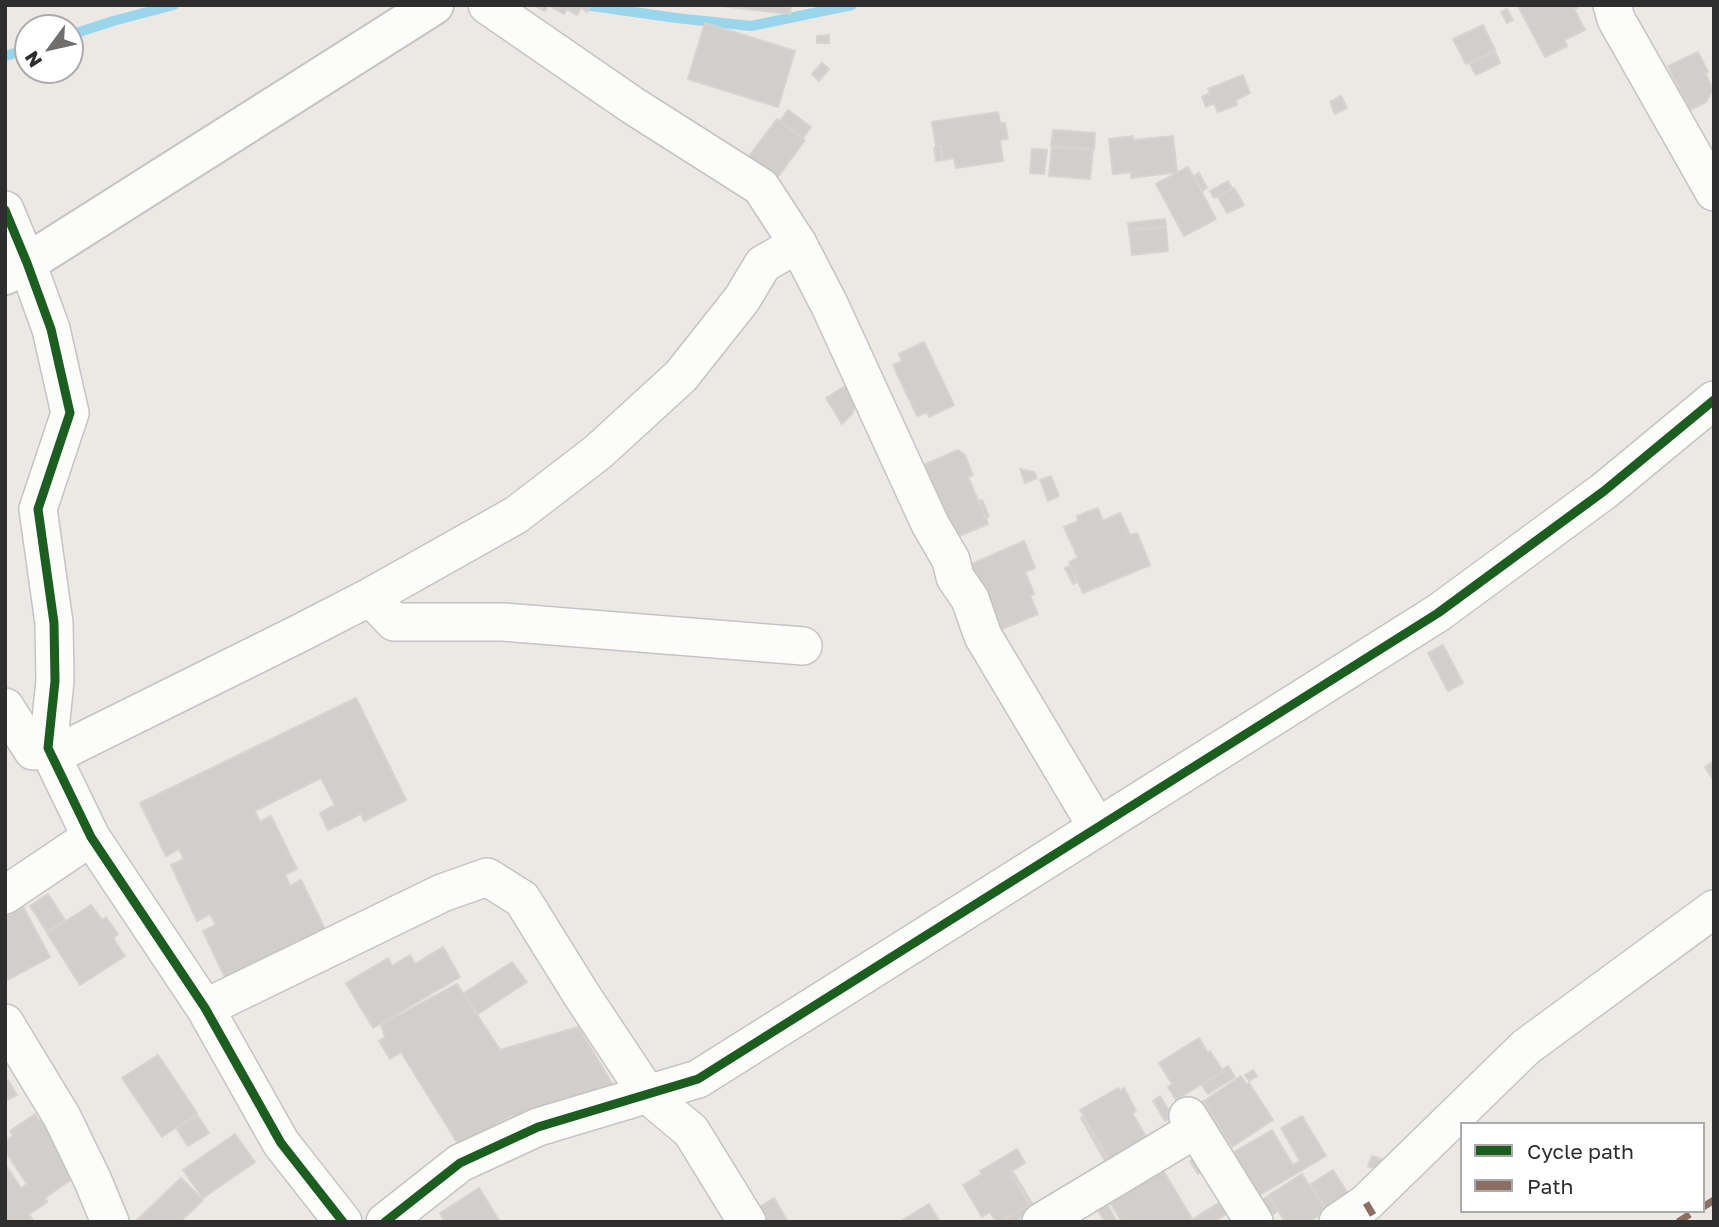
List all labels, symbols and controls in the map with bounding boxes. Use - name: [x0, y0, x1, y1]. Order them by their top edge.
- north arrow: [14, 14, 84, 84]
- text: N: [19, 47, 46, 72]
- legend: [1460, 1122, 1705, 1213]
- text: Cycle path: [1527, 1138, 1634, 1164]
- text: Path: [1527, 1173, 1574, 1199]

